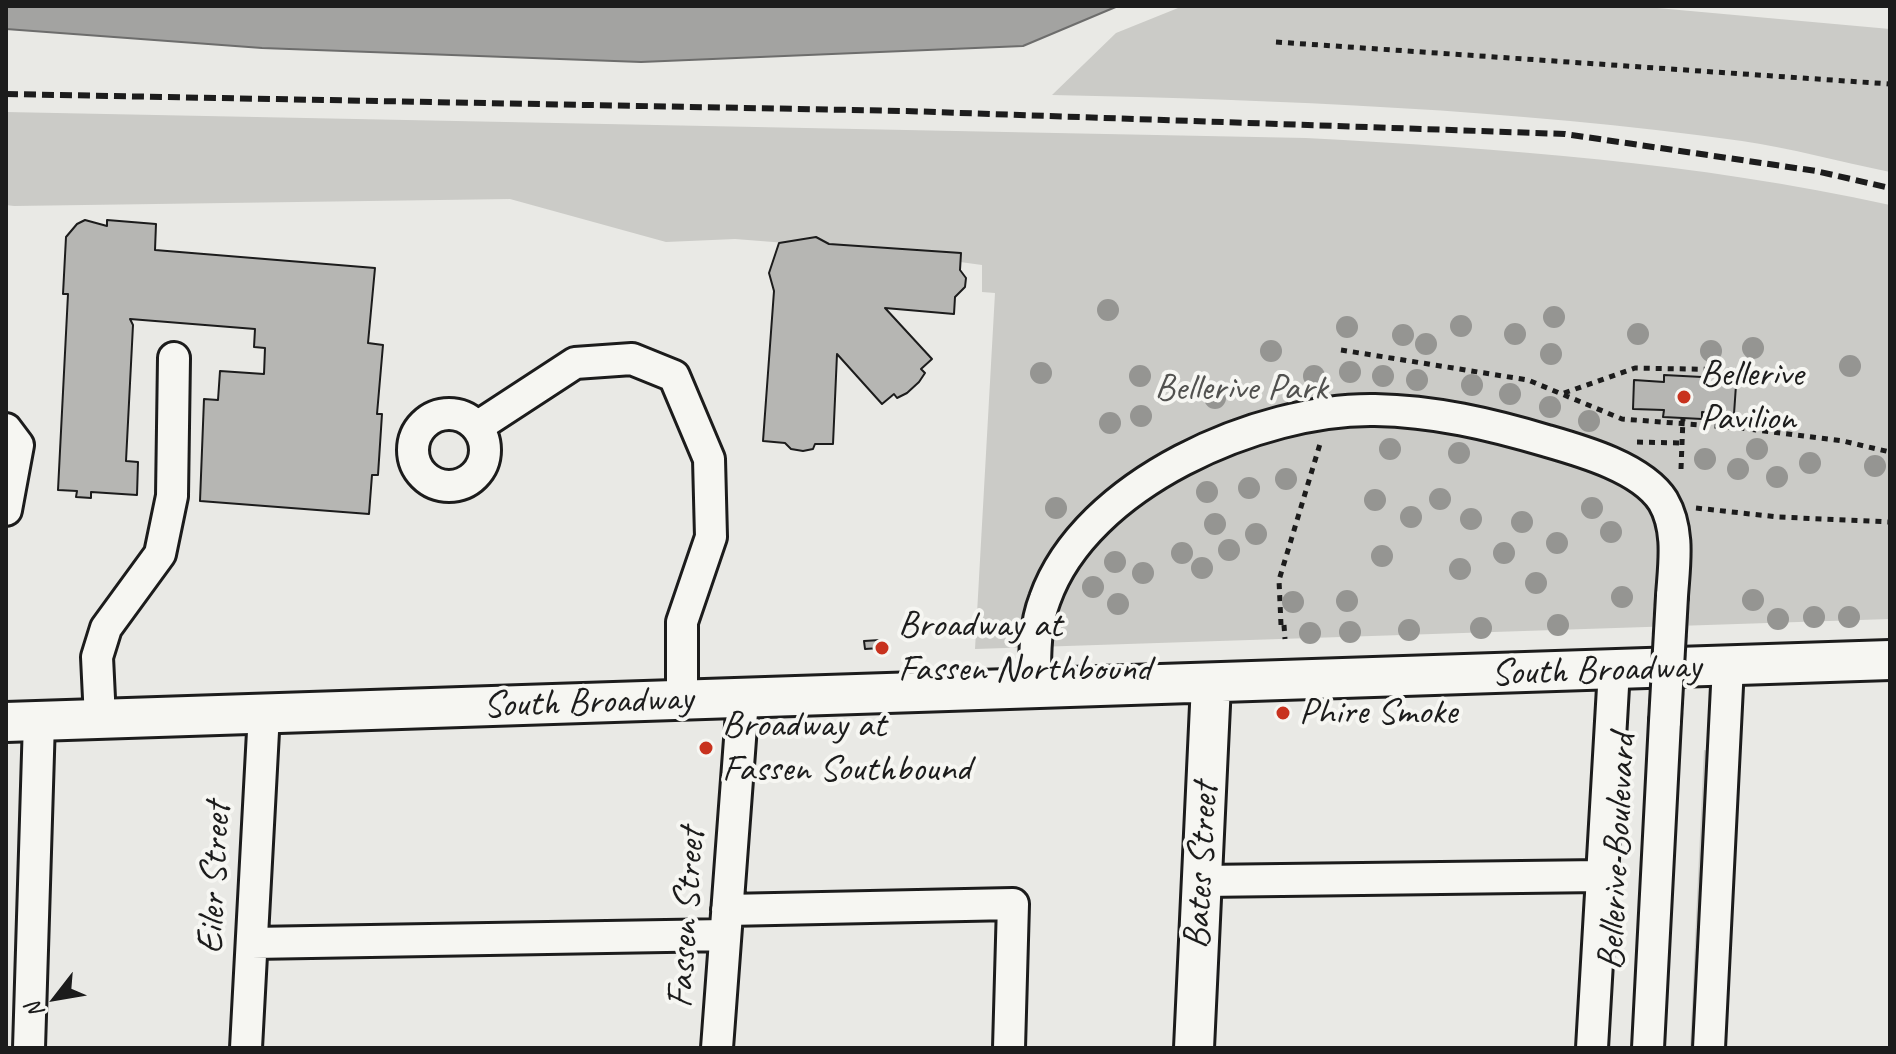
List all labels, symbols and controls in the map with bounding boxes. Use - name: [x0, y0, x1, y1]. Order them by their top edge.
- place label: Bellerive Pavilion: [1700, 352, 1803, 442]
- park label: Bellerive Park: [1155, 366, 1327, 412]
- marker: Bellerive Pavilion: [1675, 388, 1693, 406]
- place label: Broadway at Fassen Northbound: [898, 603, 1151, 692]
- marker: Broadway at Fassen Northbound: [873, 639, 891, 657]
- street label: South Broadway: [1490, 645, 1702, 697]
- street label: South Broadway: [482, 677, 694, 729]
- place label: Phire Smoke: [1299, 690, 1457, 736]
- place label: Broadway at Fassen Southbound: [722, 703, 971, 792]
- marker: Phire Smoke: [1274, 704, 1292, 722]
- street label: Bellerive Boulevard: [1589, 733, 1647, 971]
- marker: Broadway at Fassen Southbound: [697, 739, 715, 757]
- street label: Bates Street: [1175, 782, 1229, 950]
- street label: Eiler Street: [188, 801, 242, 955]
- street label: Fassen Street: [658, 827, 716, 1009]
- north arrow: [16, 958, 96, 1038]
- text: N: [20, 997, 51, 1023]

